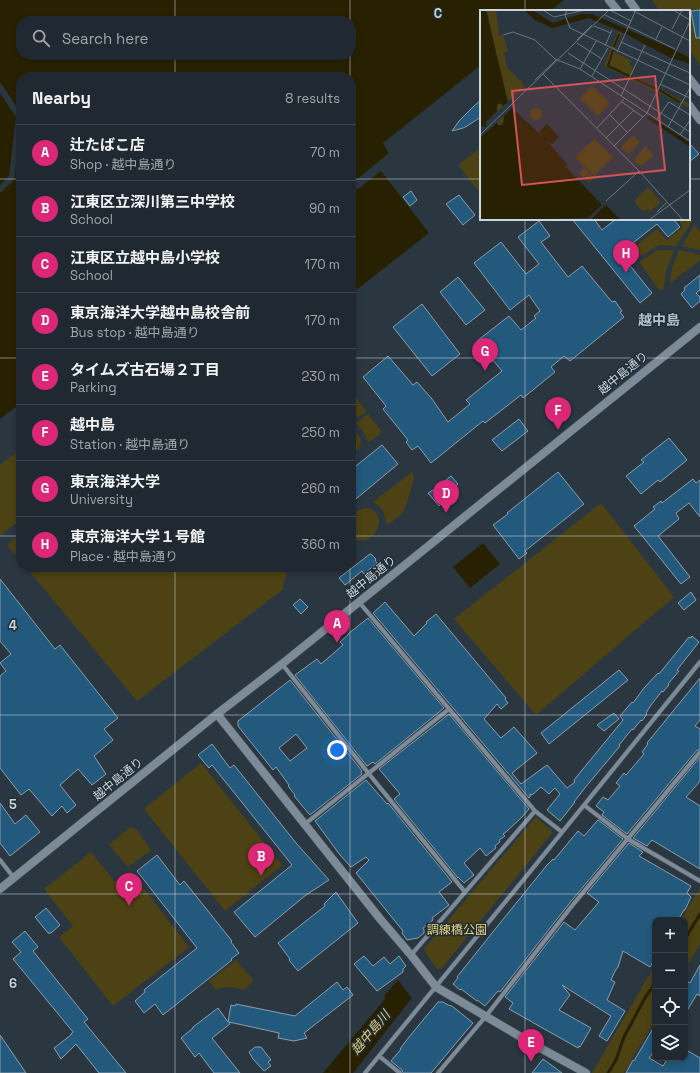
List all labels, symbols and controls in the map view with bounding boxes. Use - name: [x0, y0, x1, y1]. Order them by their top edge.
- text: C: [434, 5, 442, 22]
- inset map: [480, 10, 690, 220]
- search box: [16, 16, 356, 60]
- icon: search: [30, 27, 52, 49]
- text: Search here: [62, 29, 148, 48]
- text: Nearby: [32, 87, 91, 109]
- text: 8 results: [285, 90, 340, 107]
- text: 辻たばこ店: [70, 135, 145, 154]
- text: A: [41, 144, 49, 161]
- text: 70 m: [310, 144, 340, 161]
- text: Shop · 越中島通り: [70, 156, 176, 173]
- text: 江東区立深川第三中学校: [70, 192, 235, 211]
- text: B: [41, 200, 49, 217]
- text: 90 m: [309, 200, 340, 217]
- text: School: [70, 211, 113, 228]
- pin: H: [613, 240, 639, 273]
- text: 江東区立越中島小学校: [70, 248, 220, 267]
- text: C: [41, 256, 49, 273]
- text: 170 m: [304, 256, 340, 273]
- text: School: [70, 267, 113, 284]
- text: 東京海洋大学越中島校舎前: [70, 303, 250, 322]
- district label: 越中島: [638, 311, 680, 329]
- text: D: [41, 312, 49, 329]
- text: 170 m: [304, 312, 340, 329]
- text: Bus stop · 越中島通り: [70, 324, 200, 341]
- pin: G: [472, 338, 498, 371]
- street label: 越中島通り: [595, 348, 651, 398]
- text: タイムズ古石場２丁目: [70, 360, 220, 379]
- text: E: [41, 368, 49, 385]
- text: 230 m: [302, 368, 340, 385]
- text: Parking: [70, 379, 117, 396]
- pin: F: [545, 397, 571, 430]
- text: 越中島: [70, 415, 115, 434]
- text: F: [42, 424, 48, 441]
- text: 250 m: [302, 424, 340, 441]
- text: Station · 越中島通り: [70, 436, 190, 453]
- text: 東京海洋大学: [70, 472, 160, 491]
- text: G: [41, 480, 49, 497]
- text: 260 m: [301, 480, 340, 497]
- pin: D: [433, 480, 459, 513]
- text: University: [70, 491, 133, 508]
- text: 東京海洋大学１号館: [70, 527, 205, 546]
- text: H: [41, 536, 49, 553]
- text: 360 m: [301, 536, 340, 553]
- text: Place · 越中島通り: [70, 548, 178, 565]
- street label: 越中島通り: [343, 552, 399, 602]
- pin: A: [324, 610, 350, 643]
- text: 4: [9, 617, 17, 634]
- your location: [327, 740, 347, 760]
- street label: 越中島通り: [90, 754, 146, 804]
- text: 5: [9, 796, 17, 813]
- pin: B: [248, 843, 274, 876]
- pin: C: [116, 873, 142, 906]
- map controls: [652, 917, 688, 1061]
- button: +: [652, 917, 688, 953]
- park label: 調練橋公園: [427, 922, 487, 938]
- button: −: [652, 953, 688, 989]
- text: 6: [9, 975, 17, 992]
- button: locate: [652, 989, 688, 1025]
- water label: 越中島川: [347, 1005, 395, 1058]
- button: layers: [652, 1025, 688, 1061]
- pin: E: [518, 1029, 544, 1062]

